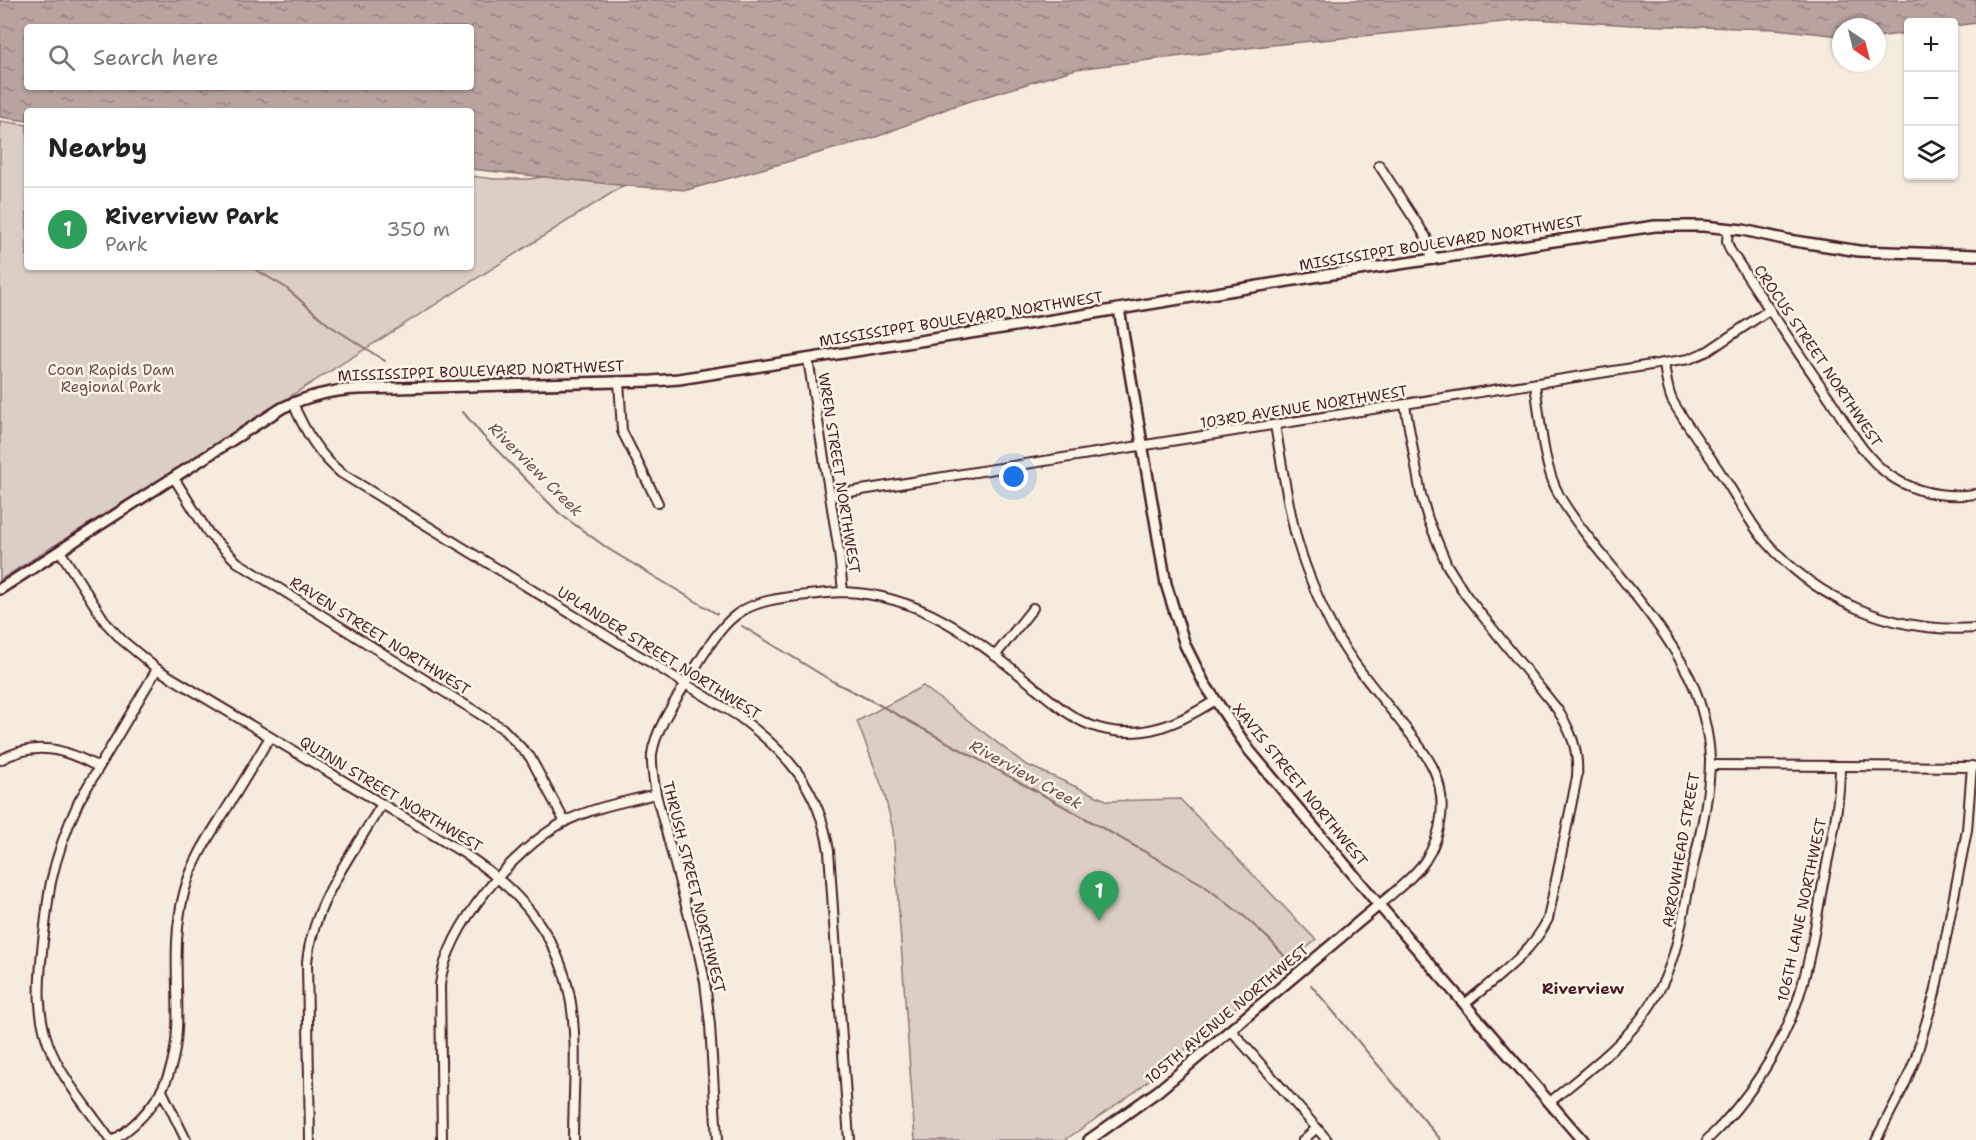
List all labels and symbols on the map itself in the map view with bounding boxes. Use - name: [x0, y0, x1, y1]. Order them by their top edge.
- north arrow: [1832, 18, 1886, 72]
- street label: MISSISSIPPI BOULEVARD NORTHWEST: [1298, 211, 1584, 275]
- street label: CROCUS STREET NORTHWEST: [1749, 261, 1887, 451]
- street label: MISSISSIPPI BOULEVARD NORTHWEST: [818, 287, 1104, 351]
- street label: MISSISSIPPI BOULEVARD NORTHWEST: [337, 356, 625, 386]
- park label: Coon Rapids Dam Regional Park: [48, 360, 174, 397]
- street label: WREN STREET NORTHWEST: [813, 371, 865, 575]
- street label: 103RD AVENUE NORTHWEST: [1199, 381, 1409, 433]
- water label: Riverview Creek: [484, 418, 587, 521]
- your location: [999, 462, 1028, 491]
- street label: RAVEN STREET NORTHWEST: [286, 572, 474, 700]
- street label: UPLANDER STREET NORTHWEST: [553, 582, 765, 724]
- street label: XAVIS STREET NORTHWEST: [1228, 699, 1372, 871]
- street label: QUINN STREET NORTHWEST: [296, 731, 486, 857]
- water label: Riverview Creek: [966, 735, 1086, 814]
- street label: ARROWHEAD STREET: [1657, 771, 1705, 929]
- street label: THRUSH STREET NORTHWEST: [658, 779, 730, 995]
- street label: 106TH LANE NORTHWEST: [1773, 816, 1831, 1004]
- pin: 1: [1080, 872, 1118, 921]
- street label: 105TH AVENUE NORTHWEST: [1141, 939, 1313, 1089]
- district label: Riverview: [1542, 978, 1625, 999]

